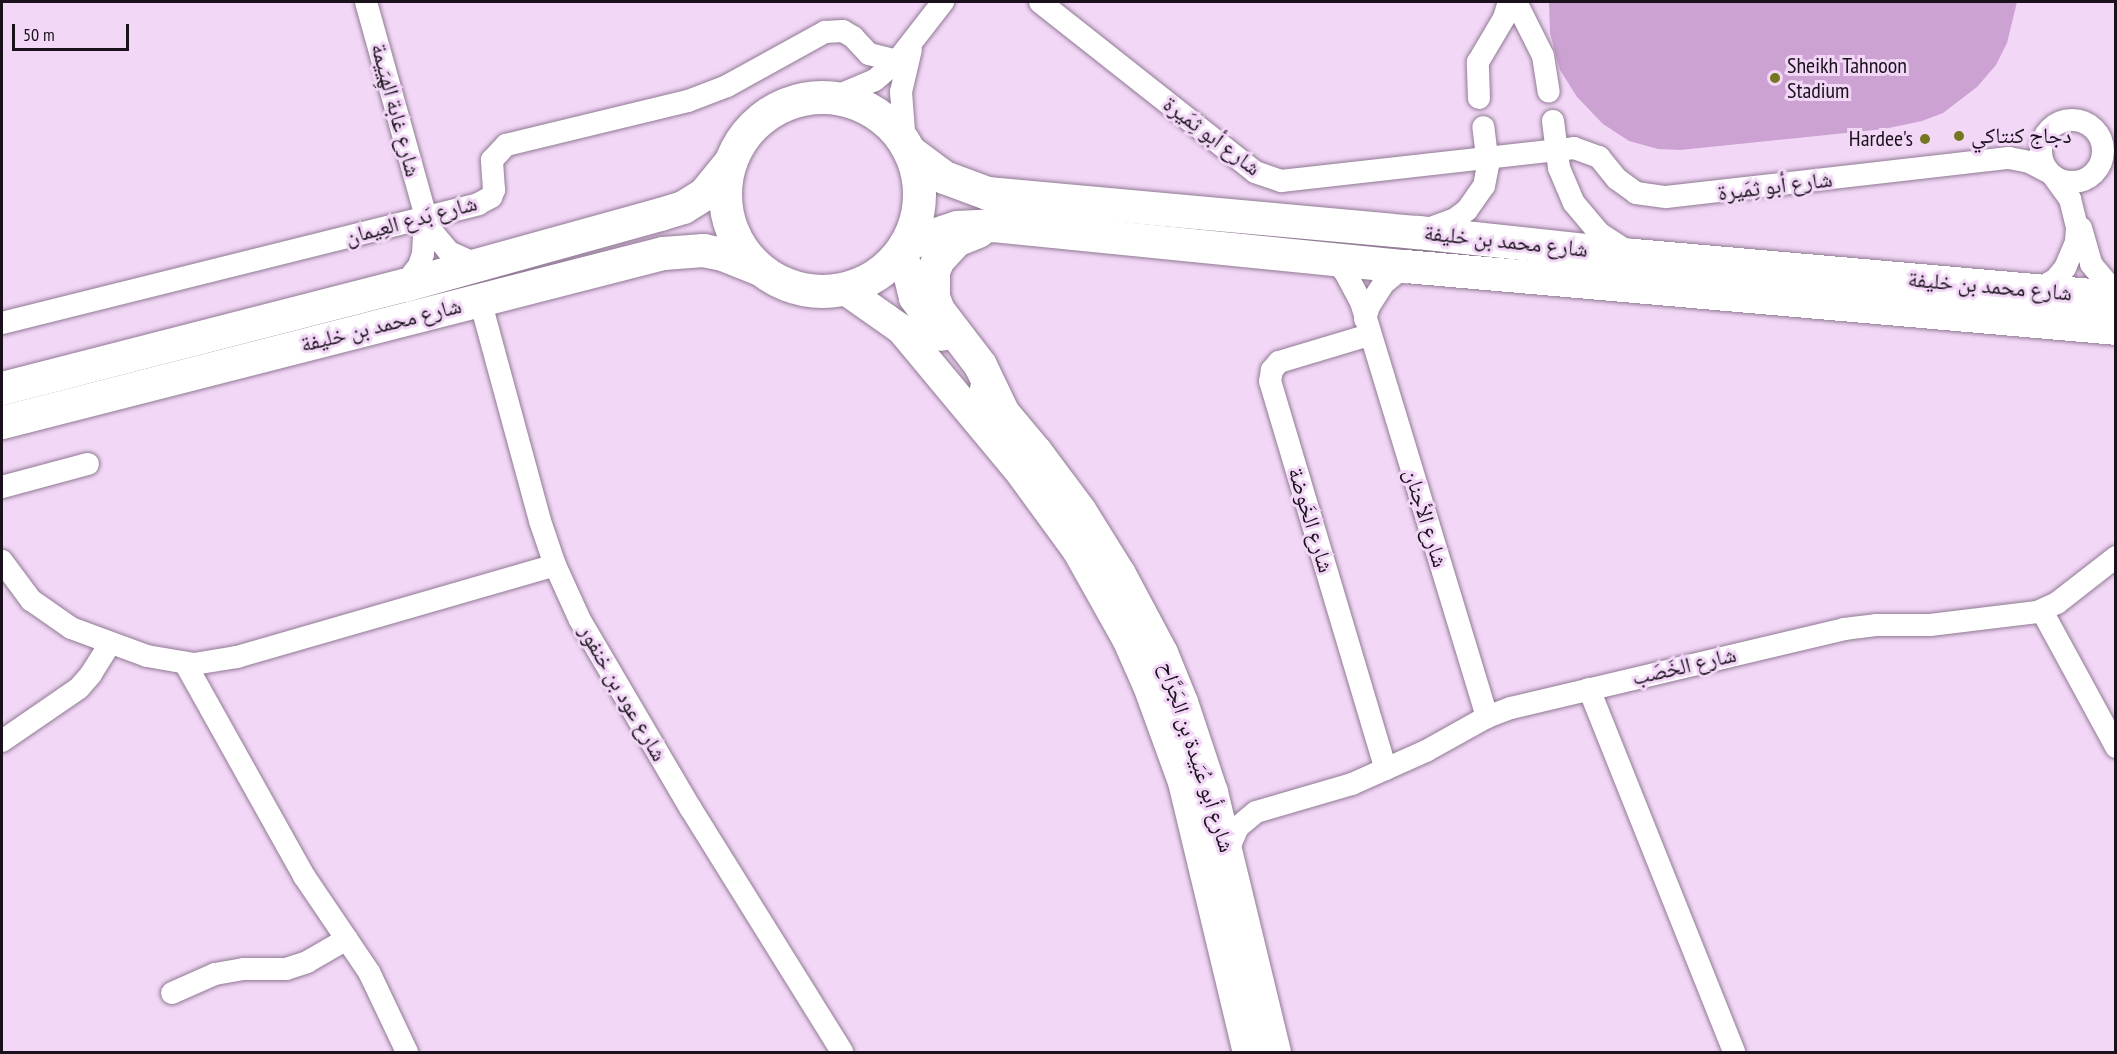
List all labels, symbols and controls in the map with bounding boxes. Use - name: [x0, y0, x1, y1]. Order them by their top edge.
- scale bar: [15, 12, 132, 50]
- text: 50 m: [23, 23, 55, 46]
- street label: شارع غابة الهِيَيمة: [366, 40, 426, 180]
- place label: Sheikh Tahnoon Stadium: [1787, 52, 1908, 104]
- marker: Sheikh Tahnoon Stadium: [1768, 71, 1782, 85]
- street label: شارع أبو ثِمَيرة: [1158, 91, 1266, 181]
- place label: دجاج كنتاكي: [1971, 123, 2072, 149]
- place label: Hardee's: [1849, 126, 1913, 152]
- marker: دجاج كنتاكي: [1952, 129, 1966, 143]
- marker: Hardee's: [1918, 132, 1932, 146]
- street label: شارع أبو ثِمَيرة: [1716, 166, 1834, 206]
- street label: شارع بَدع العِيمان: [342, 190, 480, 250]
- street label: شارع محمد بن خليفة: [1423, 219, 1589, 263]
- street label: شارع محمد بن خليفة: [1907, 266, 2073, 306]
- street label: شارع محمد بن خليفة: [298, 292, 464, 358]
- street label: شارع الخَوضة: [1283, 464, 1339, 576]
- street label: شارع الأجنان: [1398, 465, 1454, 571]
- street label: شارع عود بن خنفور: [573, 620, 673, 766]
- street label: شارع الخَصَب: [1629, 641, 1739, 691]
- street label: شارع أبو عُبَيدة بن الجَرَّاح: [1154, 659, 1240, 855]

